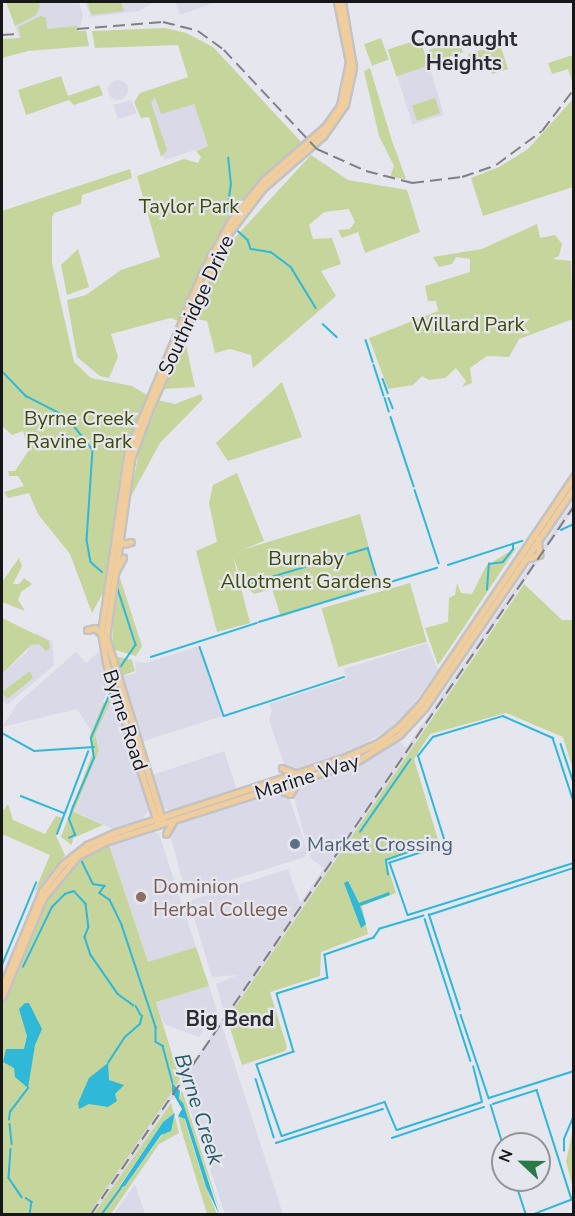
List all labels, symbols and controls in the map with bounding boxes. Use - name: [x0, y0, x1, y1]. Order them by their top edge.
- district label: Connaught Heights: [411, 26, 517, 76]
- park label: Taylor Park: [139, 194, 239, 218]
- street label: Southridge Drive: [153, 231, 239, 379]
- park label: Willard Park: [412, 312, 524, 336]
- park label: Byrne Creek Ravine Park: [24, 406, 134, 453]
- park label: Burnaby Allotment Gardens: [220, 546, 392, 593]
- street label: Byrne Road: [97, 667, 153, 773]
- street label: Marine Way: [252, 749, 362, 805]
- place label: Market Crossing: [307, 832, 453, 856]
- marker: Market Crossing: [288, 837, 302, 851]
- place label: Dominion Herbal College: [153, 874, 288, 921]
- marker: Dominion Herbal College: [134, 890, 148, 904]
- district label: Big Bend: [186, 1006, 274, 1032]
- water label: Byrne Creek: [169, 1050, 229, 1168]
- north arrow: [491, 1132, 551, 1192]
- text: N: [494, 1146, 519, 1166]

